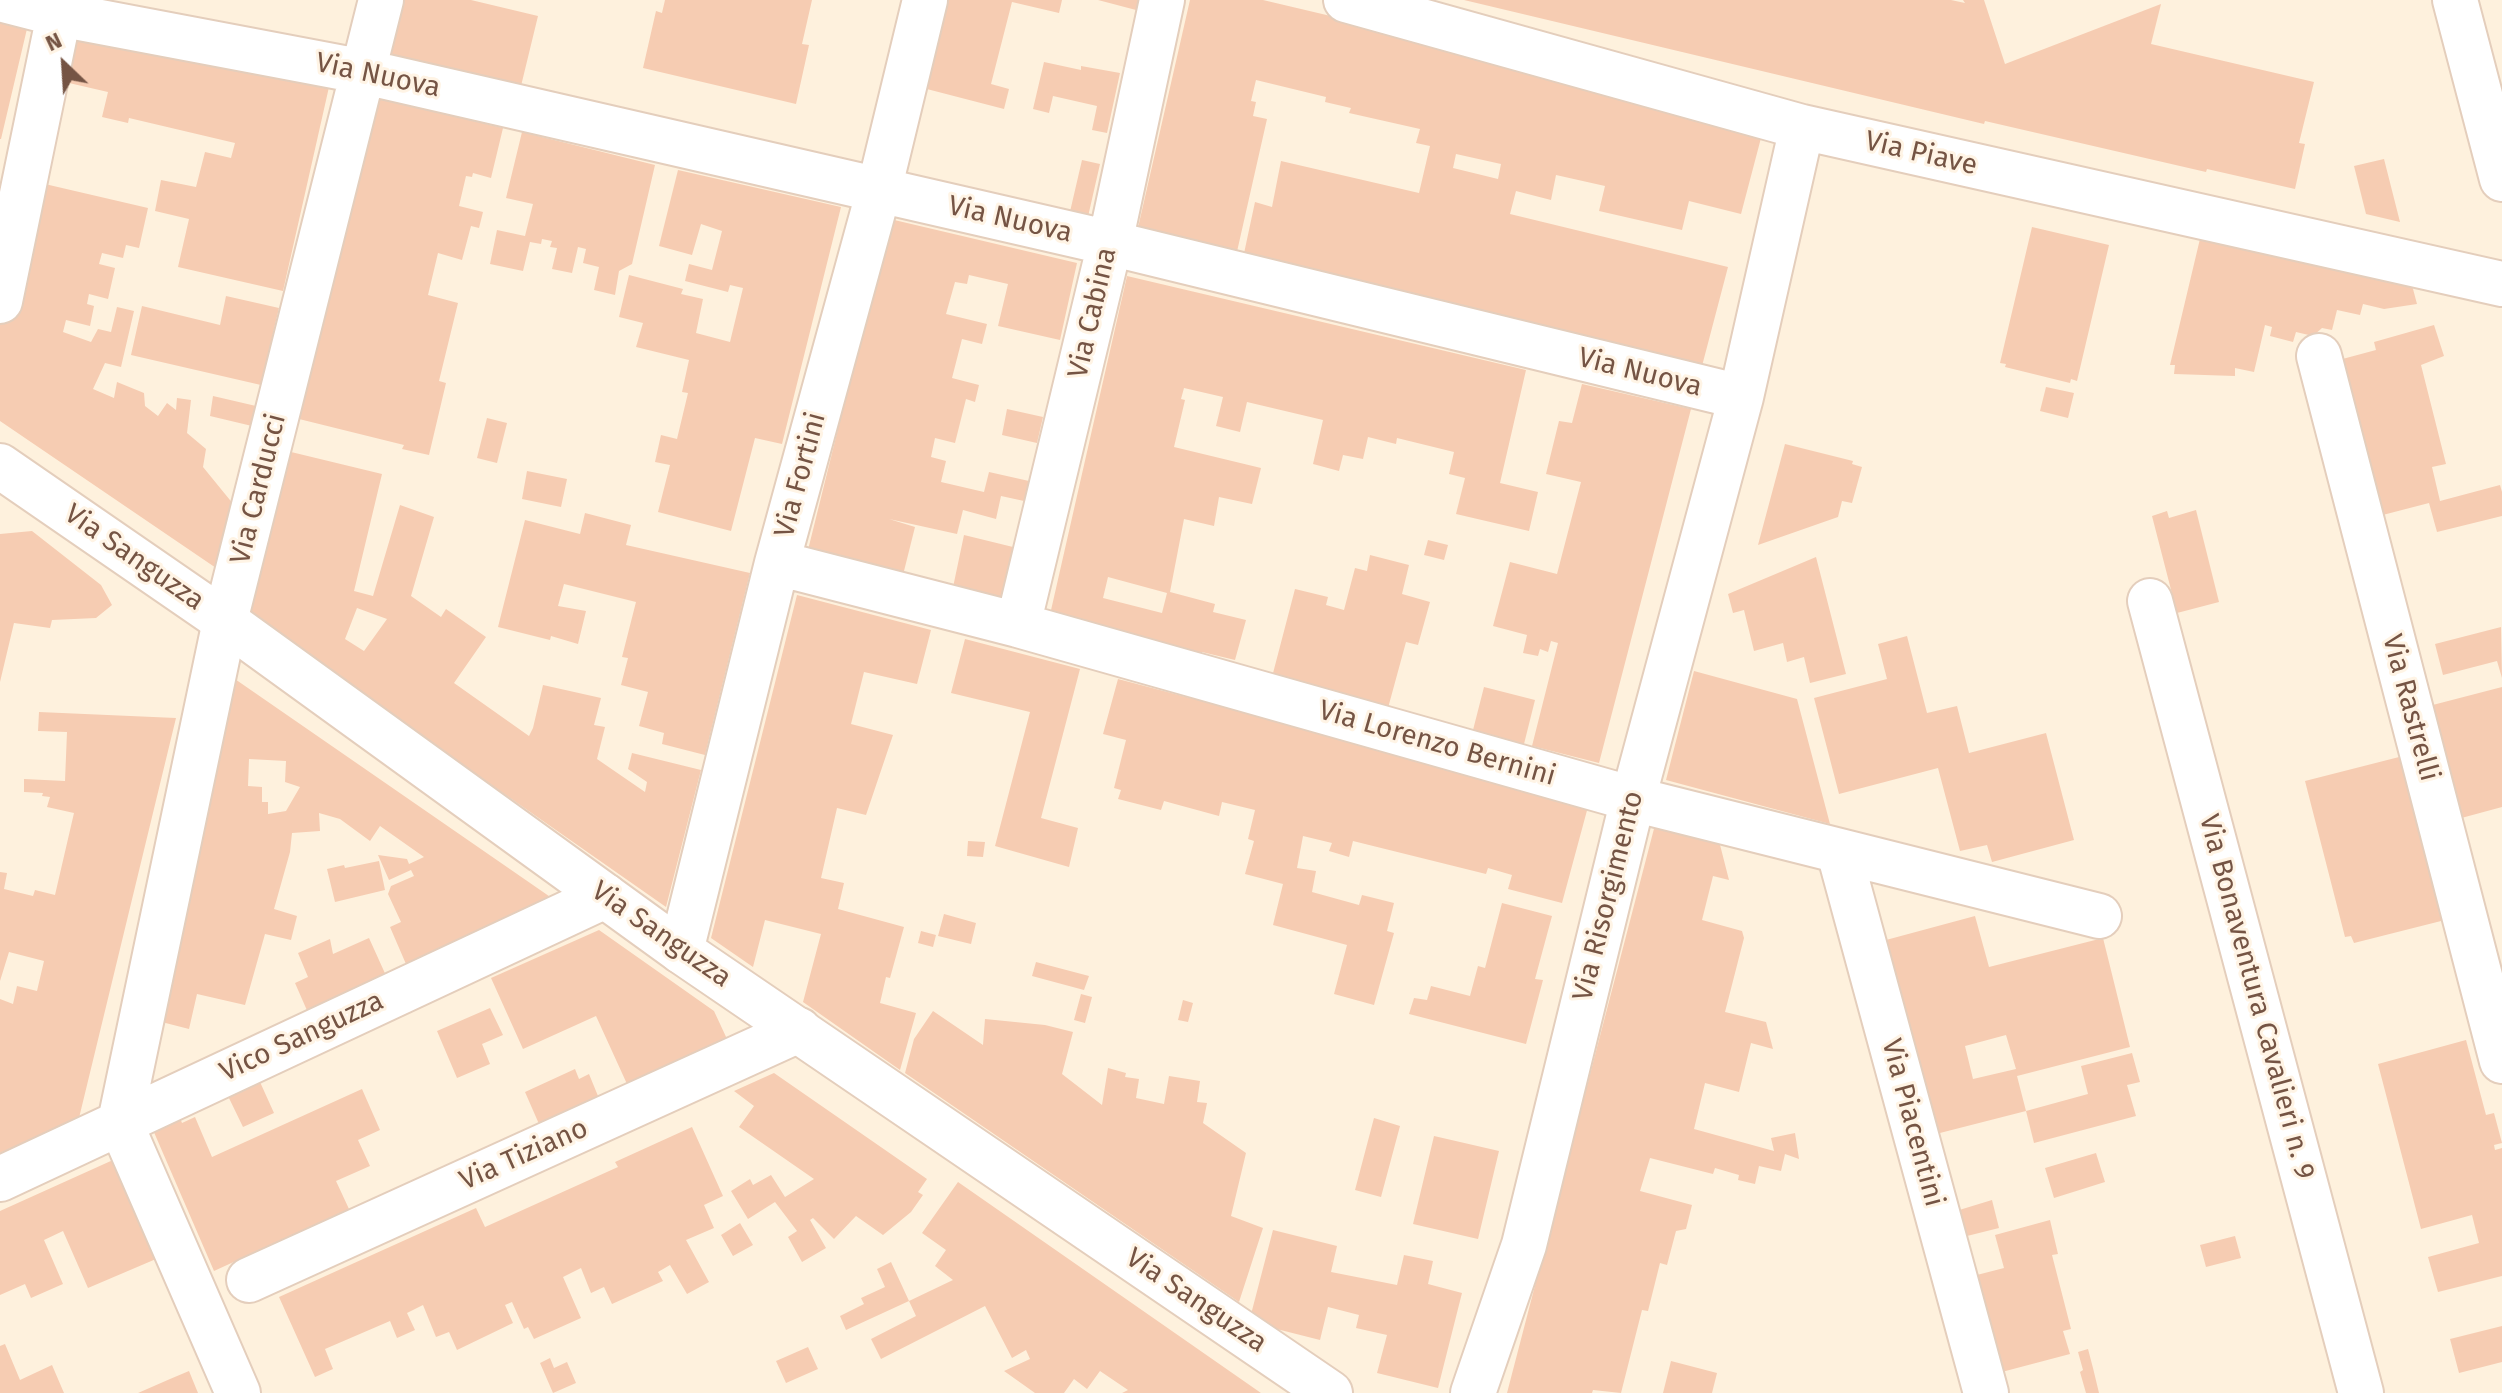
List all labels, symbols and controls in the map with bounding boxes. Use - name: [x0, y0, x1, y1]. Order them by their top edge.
- north arrow: [24, 24, 104, 104]
- text: N: [41, 26, 66, 57]
- street label: Via Nuova: [313, 46, 443, 106]
- street label: Via Piave: [1862, 125, 1980, 183]
- street label: Via Nuova: [945, 189, 1075, 251]
- street label: Via Cabina: [1062, 244, 1124, 382]
- street label: Via Nuova: [1575, 341, 1705, 405]
- street label: Via Fortini: [768, 409, 834, 541]
- street label: Via Carducci: [224, 410, 294, 568]
- street label: Via Sanguzza: [58, 498, 210, 618]
- street label: Via Rastrelli: [2374, 631, 2446, 785]
- street label: Via Lorenzo Bernini: [1315, 694, 1559, 794]
- street label: Via Risorgimento: [1567, 788, 1651, 1004]
- street label: Via Bonaventura Cavalieri n. 9: [2191, 811, 2321, 1183]
- street label: Via Sanguzza: [585, 875, 737, 995]
- street label: Vico Sanguzza: [215, 984, 389, 1090]
- street label: Via Piacentini: [1873, 1035, 1951, 1211]
- street label: Via Tiziano: [455, 1112, 593, 1198]
- street label: Via Sanguzza: [1119, 1242, 1273, 1360]

